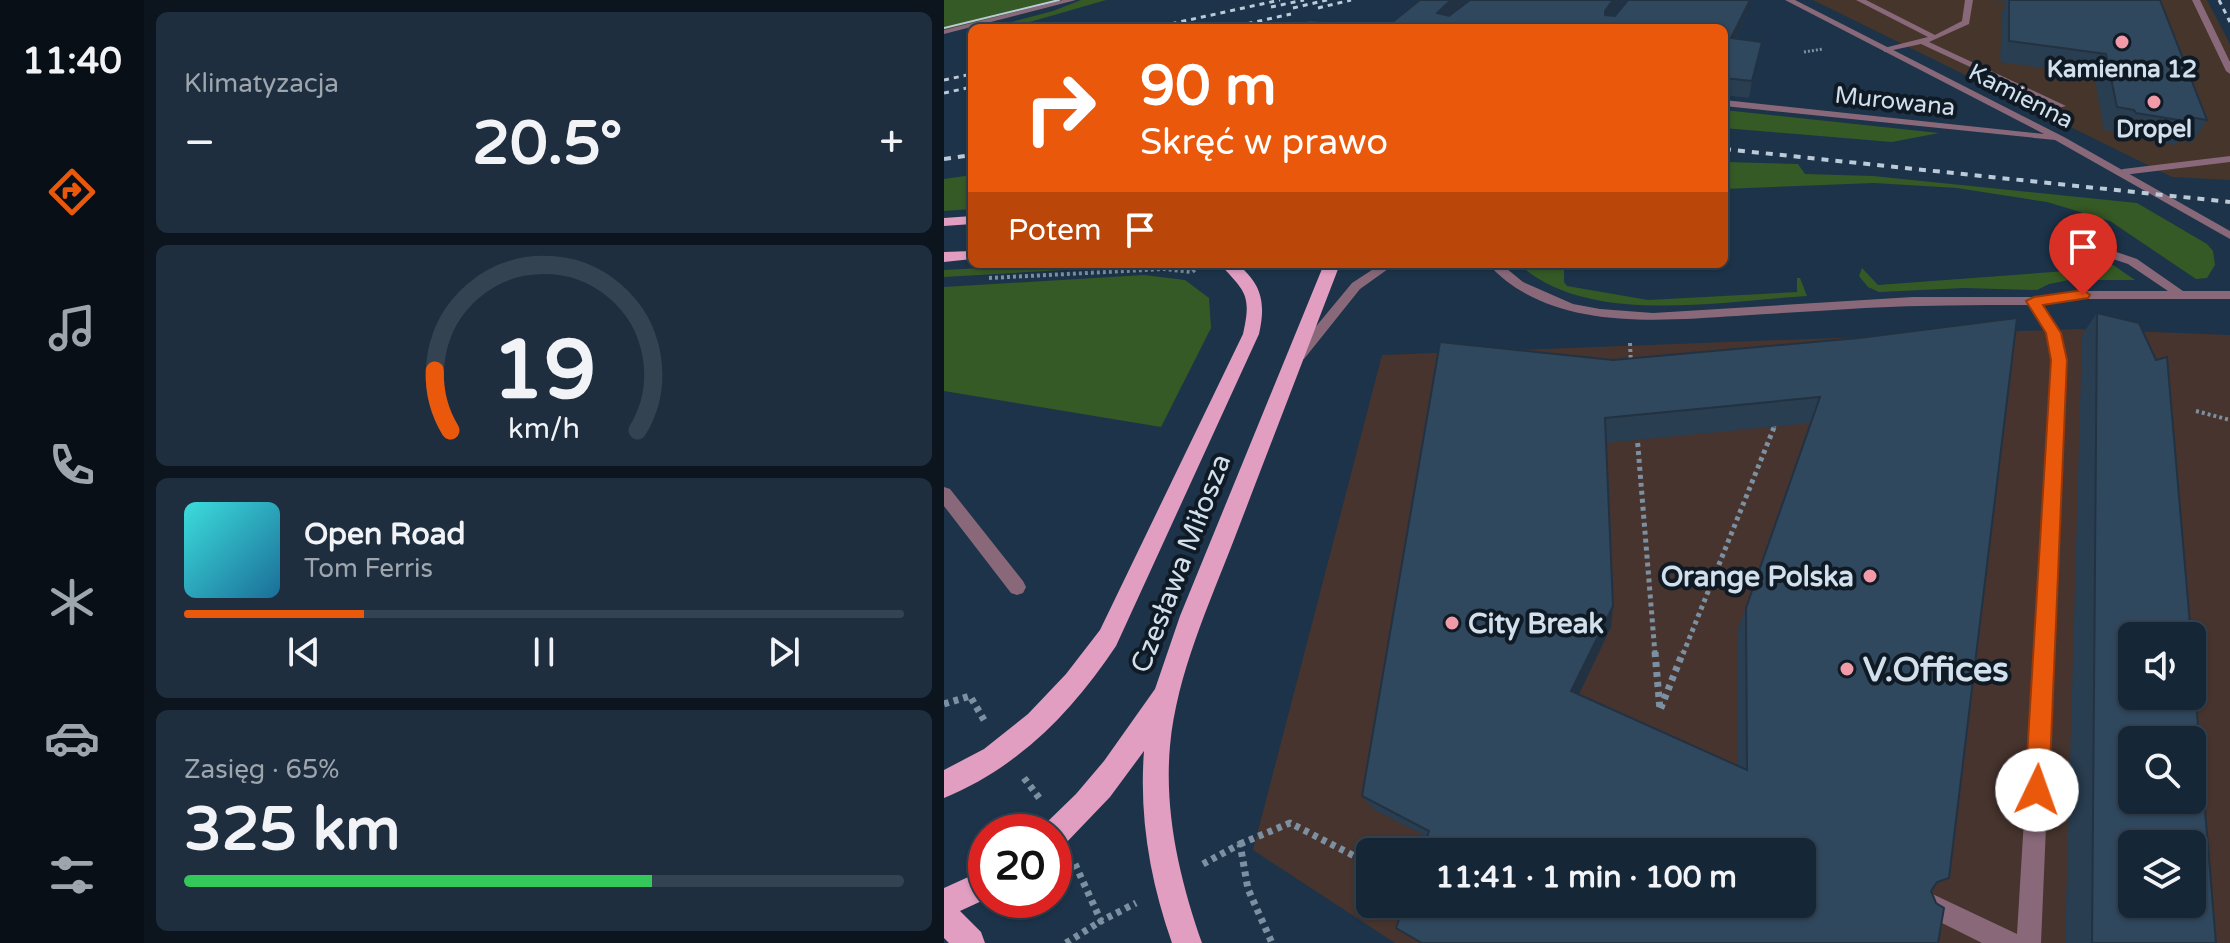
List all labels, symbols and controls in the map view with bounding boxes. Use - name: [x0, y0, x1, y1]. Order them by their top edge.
- marker: Kamienna 12: [2113, 33, 2131, 51]
- text: 11:40: [22, 40, 122, 83]
- text: 90 m: [1140, 53, 1276, 120]
- place label: Kamienna 12: [2047, 55, 2197, 84]
- icon: right: [1008, 56, 1112, 160]
- street label: Kamienna: [1963, 58, 2078, 135]
- text: Klimatyzacja: [184, 68, 339, 99]
- street label: Murowana: [1833, 81, 1957, 122]
- marker: Dropel: [2145, 93, 2163, 111]
- text: 20.5°: [472, 108, 622, 180]
- place label: Dropel: [2116, 115, 2192, 144]
- text: −: [184, 117, 215, 170]
- text: +: [879, 117, 904, 170]
- text: Skręć w prawo: [1140, 121, 1388, 164]
- icon: directions: [44, 164, 100, 220]
- icon: arrive: [1118, 208, 1162, 252]
- text: Potem: [1008, 212, 1102, 249]
- pin: [2049, 213, 2117, 295]
- icon: arrive: [2061, 225, 2105, 269]
- icon: music: [44, 300, 100, 356]
- text: 19: [492, 321, 596, 421]
- text: km/h: [508, 412, 580, 446]
- icon: phone: [44, 437, 100, 493]
- street label: Czesława Miłosza: [1124, 449, 1238, 678]
- text: Open Road: [304, 516, 465, 553]
- text: Tom Ferris: [304, 553, 433, 584]
- place label: Orange Polska: [1661, 560, 1854, 594]
- marker: Orange Polska: [1861, 567, 1879, 585]
- icon: climate: [44, 574, 100, 630]
- place label: City Break: [1468, 607, 1604, 641]
- marker: City Break: [1443, 614, 1461, 632]
- map controls: [2118, 622, 2206, 918]
- button: sound: [2118, 622, 2206, 710]
- icon: previous: [282, 630, 326, 674]
- icon: pause: [522, 630, 566, 674]
- icon: next: [762, 630, 806, 674]
- place label: V.Offices: [1863, 650, 2009, 691]
- marker: V.Offices: [1838, 660, 1856, 678]
- icon: car: [44, 710, 100, 766]
- button: search: [2118, 726, 2206, 814]
- position arrow: [1995, 748, 2079, 832]
- text: Zasięg · 65%: [184, 754, 339, 785]
- text: 325 km: [184, 794, 400, 866]
- speed limit sign: 20: [968, 814, 1072, 918]
- button: layers: [2118, 830, 2206, 918]
- icon: filters: [44, 847, 100, 903]
- text: 11:41 · 1 min · 100 m: [1435, 859, 1737, 896]

